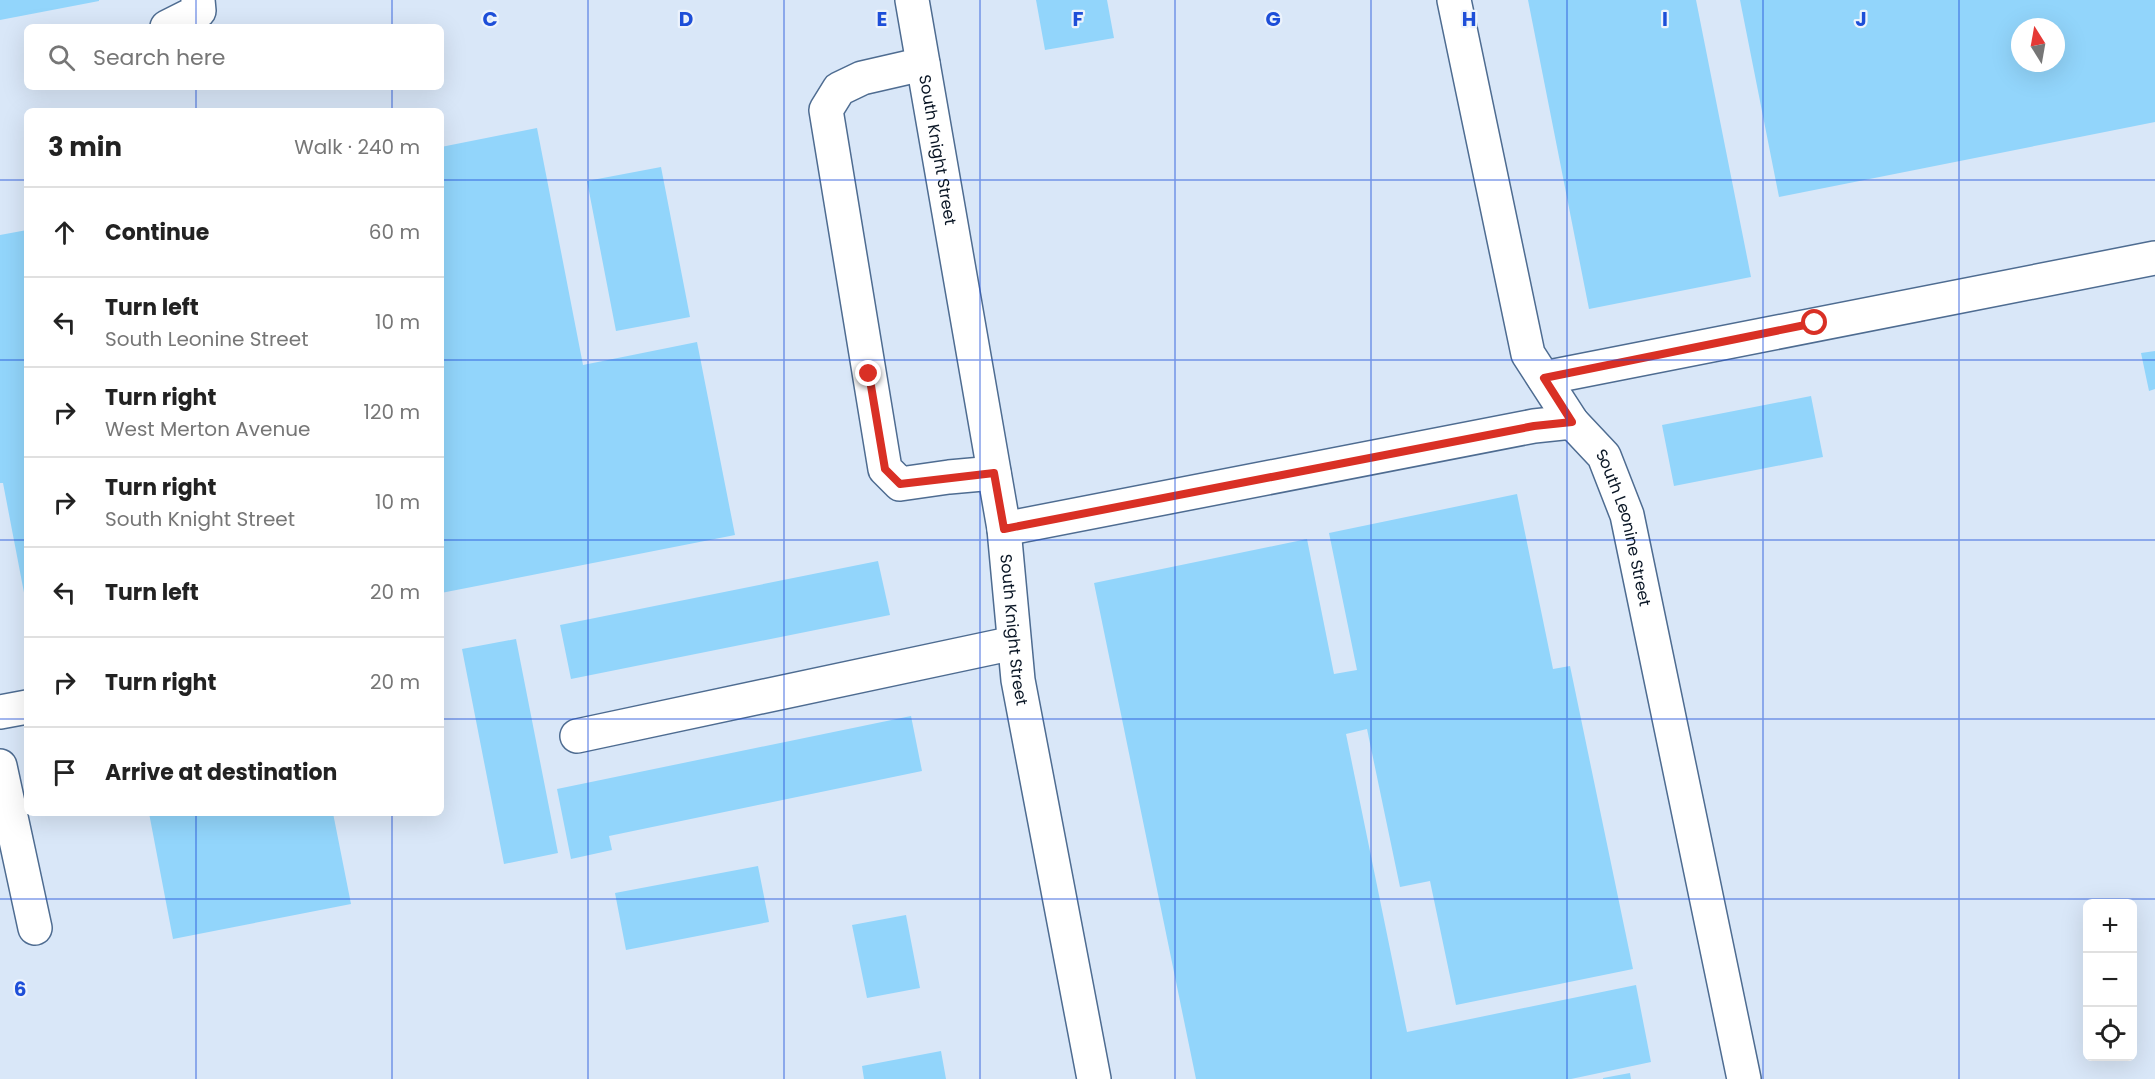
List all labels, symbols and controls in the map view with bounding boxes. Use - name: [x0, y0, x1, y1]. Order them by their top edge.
- text: C: [482, 5, 498, 33]
- text: D: [679, 5, 693, 33]
- text: E: [877, 5, 887, 33]
- text: F: [1073, 5, 1084, 33]
- text: G: [1265, 5, 1281, 33]
- text: H: [1462, 5, 1476, 33]
- text: I: [1662, 5, 1668, 33]
- text: J: [1855, 5, 1867, 33]
- north arrow: [2011, 18, 2065, 72]
- search box: [24, 24, 444, 90]
- icon: search: [45, 41, 78, 74]
- text: Search here: [93, 42, 226, 73]
- street label: South Knight Street: [914, 73, 962, 227]
- text: 3 min: [48, 129, 122, 165]
- text: Walk · 240 m: [294, 133, 420, 161]
- icon: ahead: [48, 216, 81, 249]
- text: Continue: [105, 217, 209, 248]
- text: 60 m: [369, 218, 420, 246]
- text: Turn left: [105, 292, 199, 323]
- icon: left: [48, 306, 81, 339]
- text: 10 m: [375, 308, 420, 336]
- route start: [1801, 309, 1827, 335]
- text: South Leonine Street: [105, 325, 308, 353]
- route end: [855, 360, 881, 386]
- text: Turn right: [105, 382, 216, 413]
- icon: right: [48, 396, 81, 429]
- text: 120 m: [364, 398, 420, 426]
- text: West Merton Avenue: [105, 415, 310, 443]
- street label: South Leonine Street: [1591, 443, 1657, 608]
- text: Turn right: [105, 472, 216, 503]
- icon: right: [48, 486, 81, 519]
- text: 10 m: [375, 488, 420, 516]
- text: South Knight Street: [105, 505, 295, 533]
- street label: South Knight Street: [995, 553, 1034, 707]
- icon: left: [48, 576, 81, 609]
- text: Turn left: [105, 577, 199, 608]
- text: 20 m: [370, 578, 420, 606]
- icon: right: [48, 666, 81, 699]
- text: Turn right: [105, 667, 216, 698]
- text: 20 m: [370, 668, 420, 696]
- icon: arrive: [48, 756, 81, 789]
- text: Arrive at destination: [105, 757, 337, 788]
- map controls: [2083, 899, 2137, 1061]
- button: +: [2083, 899, 2137, 953]
- button: −: [2083, 953, 2137, 1007]
- text: 6: [14, 975, 26, 1003]
- button: locate: [2083, 1007, 2137, 1061]

